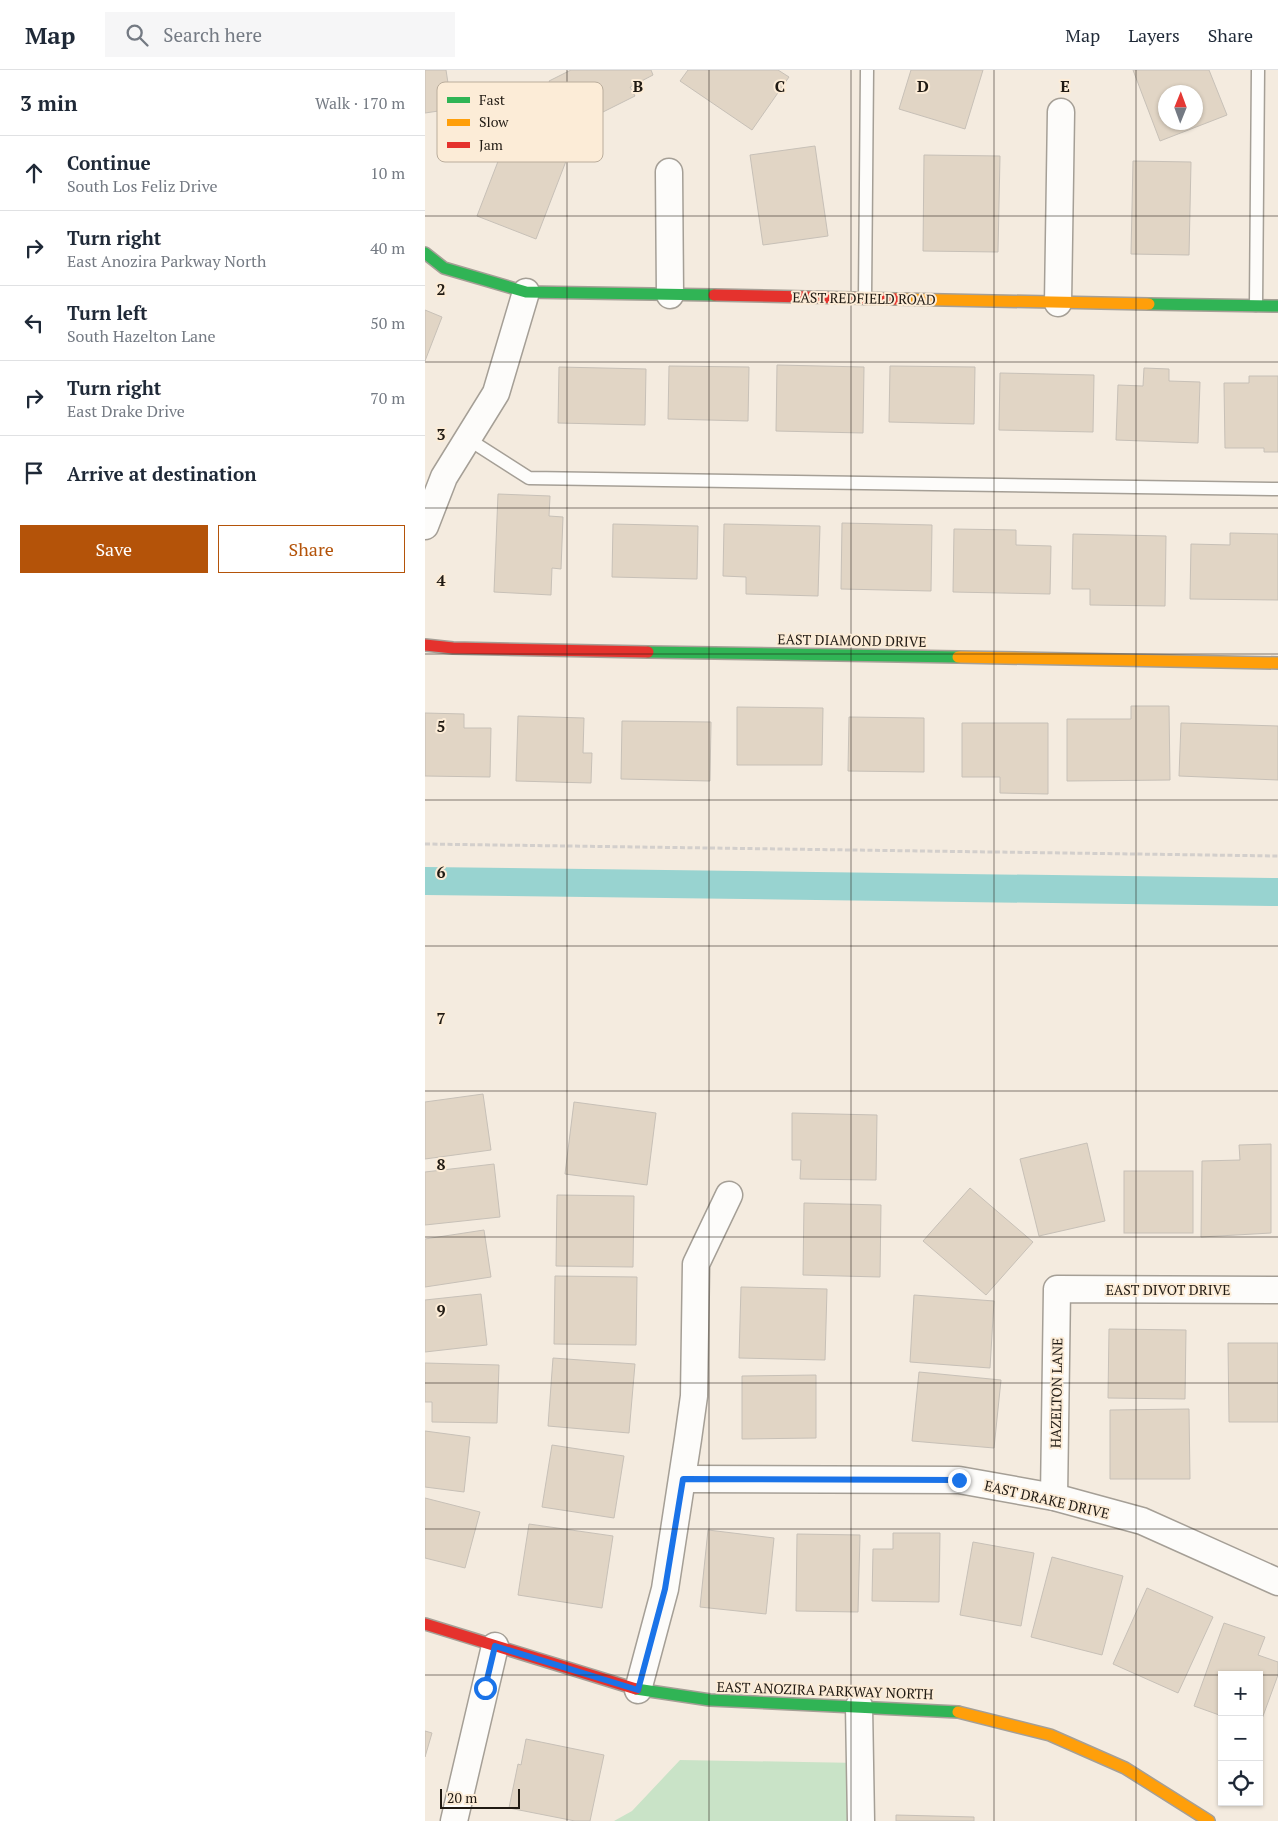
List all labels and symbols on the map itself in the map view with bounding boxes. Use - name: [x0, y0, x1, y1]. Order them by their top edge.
- text: B: [633, 75, 643, 97]
- text: C: [775, 75, 785, 97]
- text: D: [917, 75, 929, 97]
- text: E: [1060, 75, 1070, 97]
- legend: [437, 82, 603, 162]
- north arrow: [1158, 85, 1203, 130]
- text: Fast: [479, 90, 506, 109]
- text: Slow: [479, 112, 509, 131]
- text: Jam: [479, 135, 503, 154]
- text: 2: [436, 278, 446, 300]
- street label: EAST REDFIELD ROAD: [792, 287, 936, 309]
- text: 3: [436, 423, 446, 445]
- text: 4: [436, 569, 446, 591]
- street label: EAST DIAMOND DRIVE: [777, 629, 927, 651]
- text: 5: [436, 715, 446, 737]
- text: 6: [436, 861, 446, 883]
- text: 7: [436, 1007, 446, 1029]
- text: 8: [436, 1153, 446, 1175]
- street label: EAST DIVOT DRIVE: [1106, 1280, 1230, 1299]
- text: 9: [436, 1299, 446, 1321]
- street label: HAZELTON LANE: [1046, 1338, 1066, 1448]
- route end: [948, 1469, 971, 1492]
- street label: EAST DRAKE DRIVE: [983, 1475, 1111, 1523]
- route start: [474, 1677, 497, 1700]
- street label: EAST ANOZIRA PARKWAY NORTH: [716, 1677, 934, 1703]
- scale bar: [440, 1786, 520, 1809]

